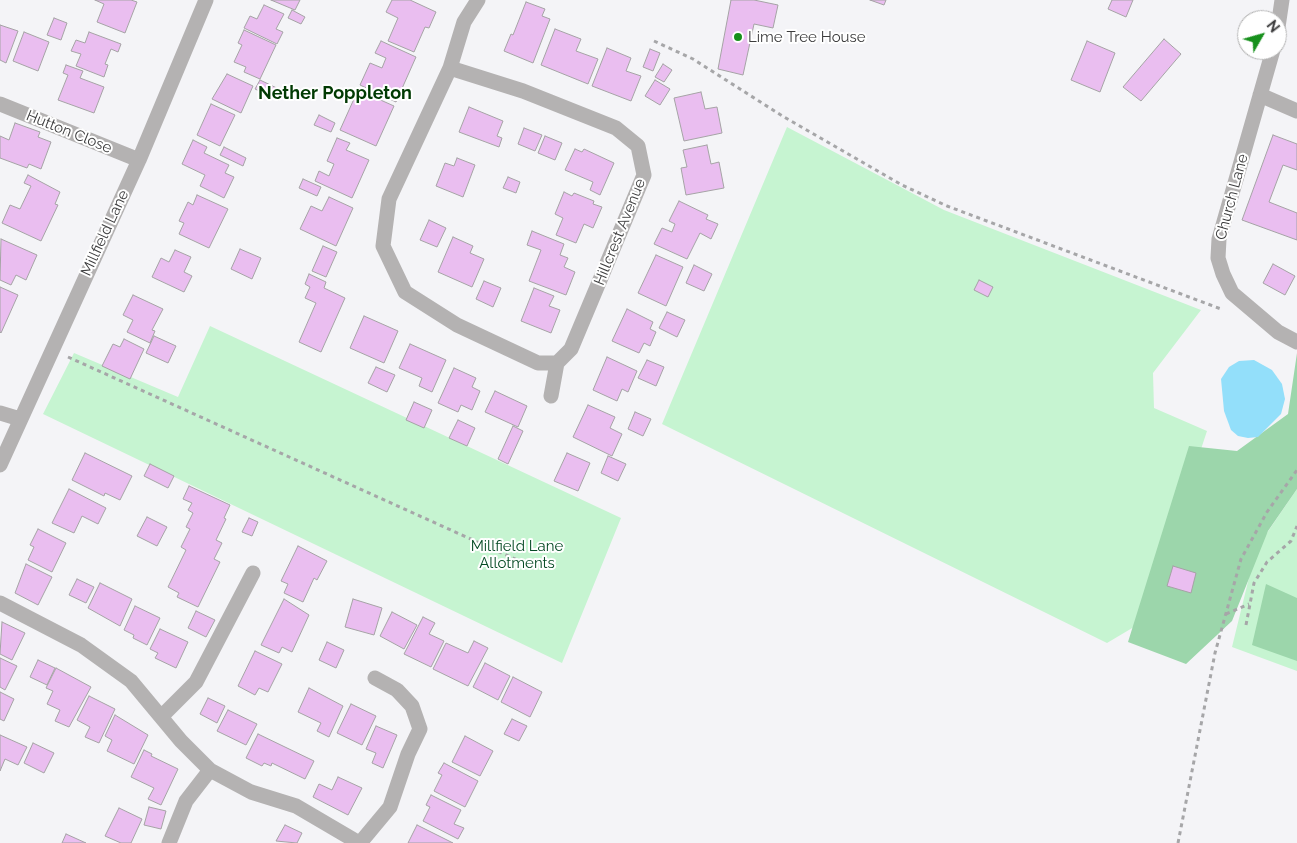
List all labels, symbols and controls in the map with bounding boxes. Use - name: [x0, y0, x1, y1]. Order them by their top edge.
- north arrow: [1237, 10, 1287, 60]
- text: N: [1263, 17, 1283, 36]
- place label: Lime Tree House: [748, 28, 866, 46]
- marker: Lime Tree House: [732, 31, 744, 43]
- district label: Nether Poppleton: [258, 83, 412, 105]
- street label: Hutton Close: [24, 107, 114, 157]
- street label: Church Lane: [1212, 152, 1252, 242]
- street label: Hillcrest Avenue: [590, 176, 650, 288]
- street label: Millfield Lane: [77, 187, 133, 279]
- park label: Millfield Lane Allotments: [471, 537, 563, 572]

